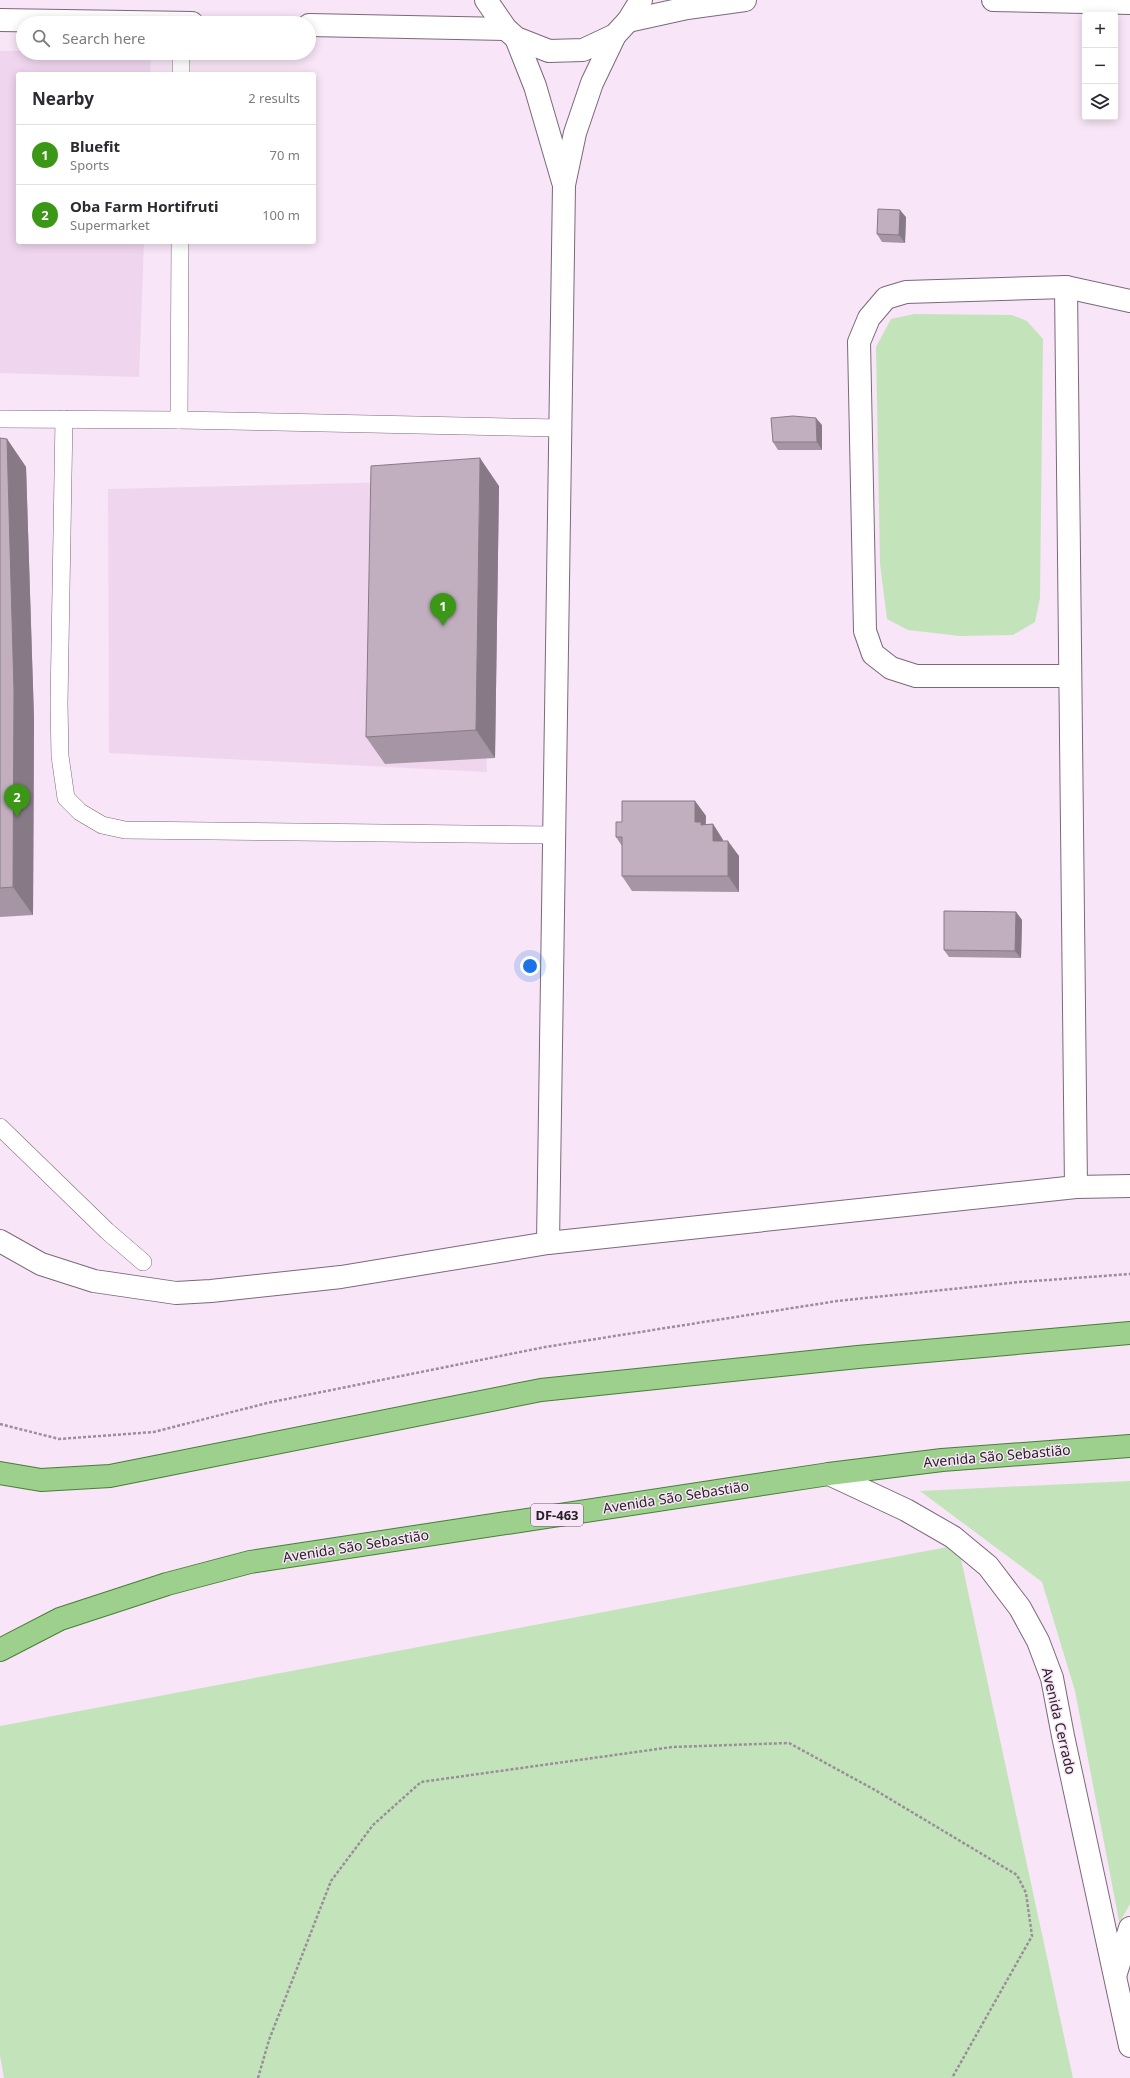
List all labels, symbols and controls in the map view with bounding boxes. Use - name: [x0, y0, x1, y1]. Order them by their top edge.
- map controls: [1082, 12, 1118, 120]
- button: +: [1082, 12, 1118, 48]
- search box: [16, 16, 316, 60]
- icon: search: [30, 27, 52, 49]
- text: Search here: [62, 28, 145, 48]
- button: −: [1082, 48, 1118, 84]
- button: layers: [1082, 84, 1118, 120]
- text: Nearby: [32, 87, 94, 110]
- text: 2 results: [248, 89, 300, 107]
- text: Bluefit: [70, 136, 120, 156]
- text: 1: [41, 146, 49, 164]
- text: 70 m: [270, 146, 300, 164]
- text: Sports: [70, 156, 109, 174]
- text: Oba Farm Hortifruti: [70, 196, 219, 216]
- text: 2: [41, 206, 49, 224]
- text: 100 m: [262, 206, 300, 224]
- text: Supermarket: [70, 216, 150, 234]
- pin: 1: [430, 593, 456, 626]
- pin: 2: [4, 784, 30, 817]
- your location: [520, 956, 540, 976]
- street label: Avenida São Sebastião: [923, 1440, 1071, 1471]
- street label: Avenida São Sebastião: [601, 1476, 750, 1517]
- road number: DF-463: [531, 1504, 583, 1526]
- street label: Avenida São Sebastião: [281, 1525, 430, 1566]
- street label: Avenida Cerrado: [1038, 1666, 1081, 1776]

